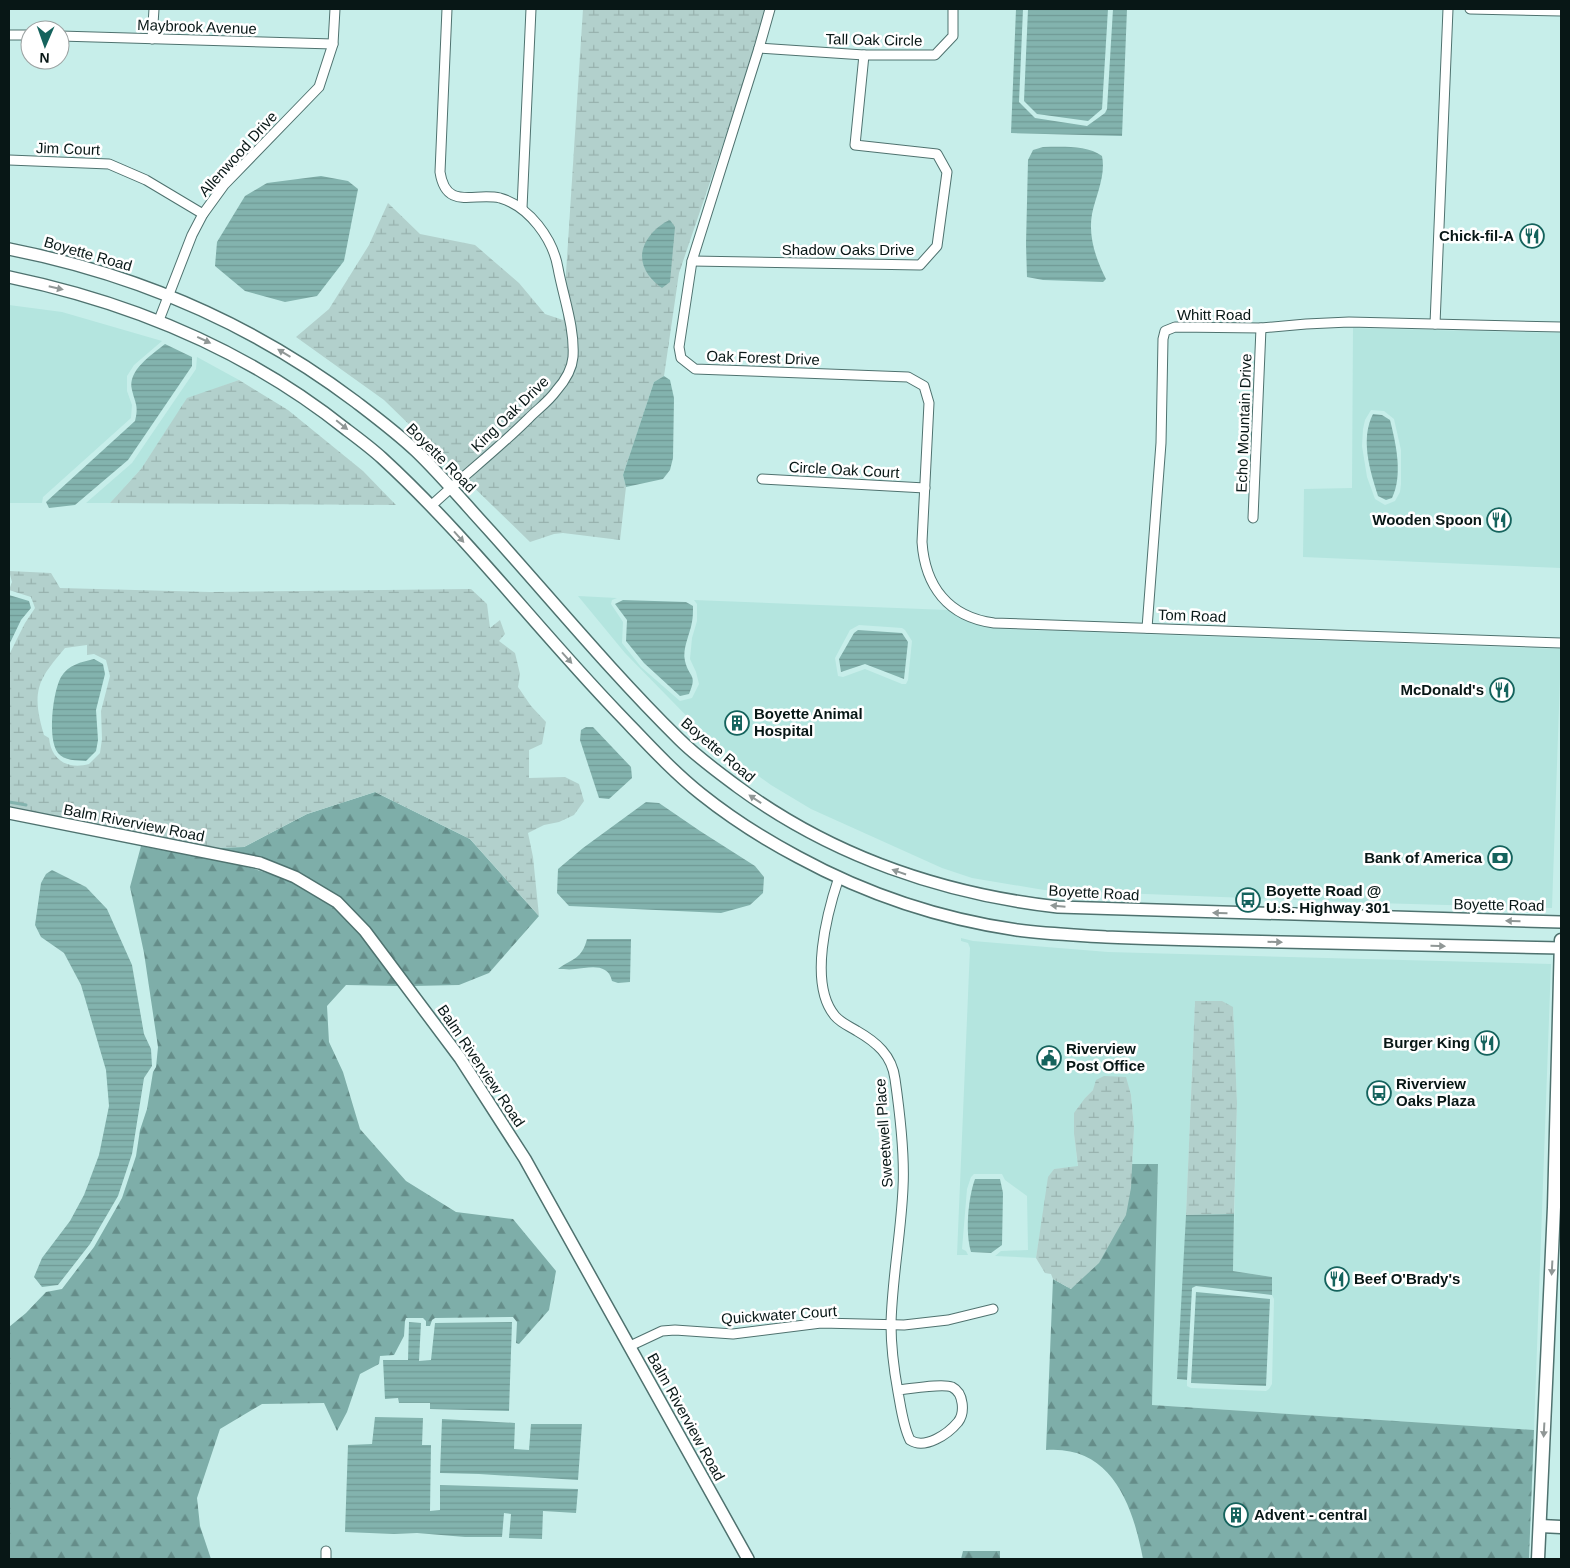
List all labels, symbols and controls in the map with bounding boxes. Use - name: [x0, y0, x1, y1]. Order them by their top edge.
- street label: Maybrook Avenue: [137, 16, 257, 37]
- north arrow: [20, 20, 70, 70]
- street label: Tall Oak Circle: [826, 30, 922, 49]
- text: N: [39, 50, 50, 66]
- street label: Allenwood Drive: [195, 108, 280, 200]
- street label: Jim Court: [36, 139, 101, 158]
- restaurant icon: Chick-fil-A: [1519, 223, 1545, 249]
- place label: Chick-fil-A: [1439, 227, 1514, 244]
- street label: Boyette Road: [42, 233, 134, 274]
- street label: Shadow Oaks Drive: [782, 241, 914, 258]
- one-way arrow: [49, 284, 64, 292]
- street label: Whitt Road: [1177, 306, 1251, 323]
- one-way arrow: [197, 336, 211, 344]
- street label: Oak Forest Drive: [706, 347, 820, 368]
- one-way arrow: [278, 348, 291, 357]
- street label: Echo Mountain Drive: [1233, 353, 1254, 493]
- street label: King Oak Drive: [467, 372, 552, 455]
- street label: Boyette Road: [403, 419, 480, 496]
- one-way arrow: [335, 420, 348, 431]
- street label: Circle Oak Court: [788, 458, 901, 481]
- restaurant icon: Wooden Spoon: [1486, 507, 1512, 533]
- place label: Wooden Spoon: [1372, 511, 1482, 528]
- one-way arrow: [453, 531, 465, 543]
- street label: Tom Road: [1158, 606, 1226, 625]
- one-way arrow: [562, 652, 573, 665]
- restaurant icon: McDonald's: [1489, 677, 1515, 703]
- place label: McDonald's: [1400, 681, 1484, 698]
- place label: Boyette Animal Hospital: [754, 705, 863, 739]
- building icon: Boyette Animal Hospital: [724, 710, 750, 736]
- street label: Boyette Road: [678, 714, 759, 785]
- one-way arrow: [748, 794, 761, 804]
- street label: Balm Riverview Road: [62, 800, 206, 845]
- bank icon: Bank of America: [1487, 845, 1513, 871]
- place label: Bank of America: [1364, 849, 1483, 866]
- one-way arrow: [892, 867, 907, 875]
- street label: Boyette Road: [1048, 882, 1140, 903]
- place label: Boyette Road @ U.S. Highway 301: [1266, 882, 1390, 916]
- bus stop icon: Boyette Road @ U.S. Highway 301: [1235, 887, 1261, 913]
- street label: Boyette Road: [1453, 895, 1545, 914]
- one-way arrow: [1049, 902, 1065, 910]
- one-way arrow: [1212, 908, 1228, 916]
- one-way arrow: [1504, 916, 1520, 924]
- one-way arrow: [1268, 939, 1284, 947]
- one-way arrow: [1430, 942, 1446, 950]
- street label: Balm Riverview Road: [434, 1002, 529, 1130]
- restaurant icon: Burger King: [1474, 1030, 1500, 1056]
- place label: Burger King: [1383, 1034, 1470, 1051]
- place label: Riverview Post Office: [1066, 1040, 1145, 1074]
- public building icon: Riverview Post Office: [1036, 1045, 1062, 1071]
- place label: Riverview Oaks Plaza: [1396, 1075, 1476, 1109]
- street label: Sweetwell Place: [871, 1078, 896, 1188]
- bus stop icon: Riverview Oaks Plaza: [1366, 1080, 1392, 1106]
- one-way arrow: [1547, 1260, 1555, 1276]
- restaurant icon: Beef O'Brady's: [1324, 1266, 1350, 1292]
- place label: Beef O'Brady's: [1354, 1270, 1460, 1287]
- street label: Quickwater Court: [721, 1302, 838, 1327]
- street label: Balm Riverview Road: [644, 1350, 729, 1484]
- one-way arrow: [1540, 1423, 1548, 1439]
- building icon: Advent - central: [1223, 1502, 1249, 1528]
- place label: Advent - central: [1254, 1506, 1367, 1523]

